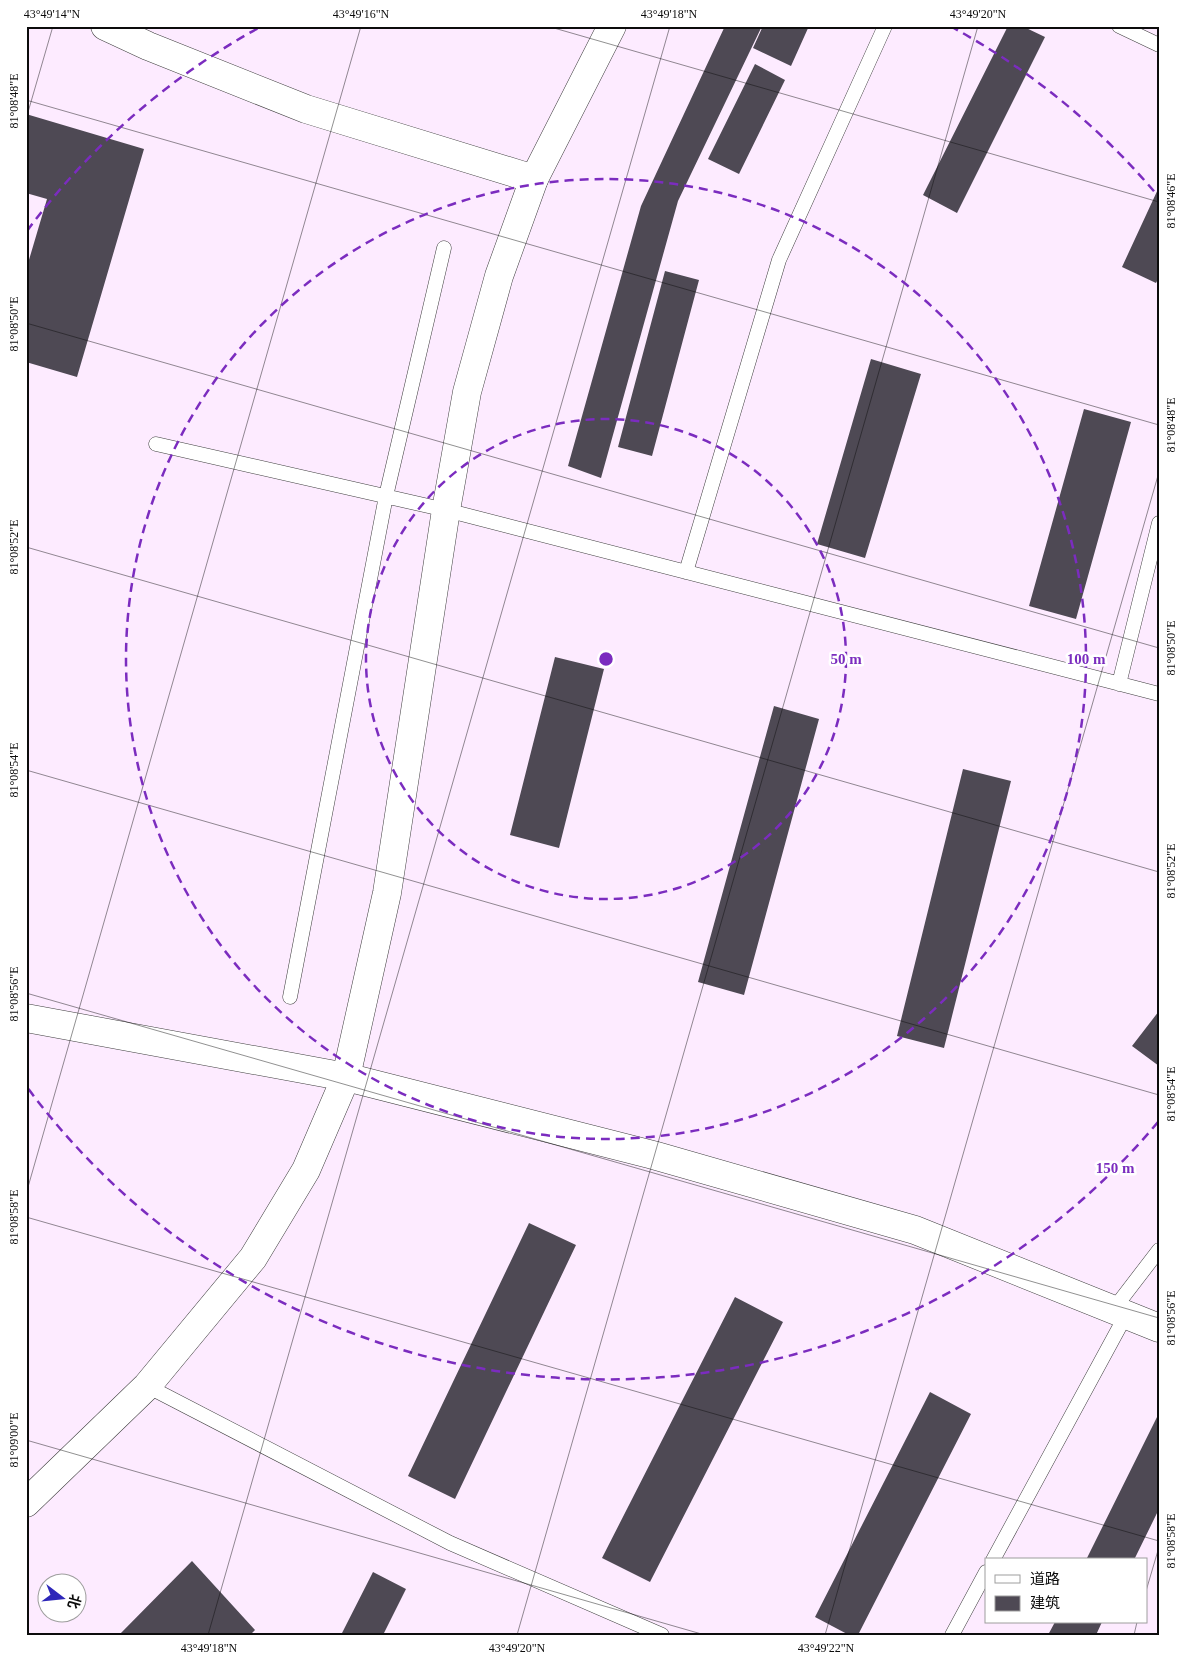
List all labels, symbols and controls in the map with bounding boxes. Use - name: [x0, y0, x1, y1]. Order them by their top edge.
- text: 43°49'14"N: [24, 7, 81, 21]
- text: 43°49'16"N: [333, 7, 390, 21]
- text: 43°49'18"N: [641, 7, 698, 21]
- text: 43°49'20"N: [950, 7, 1007, 21]
- text: 81°08'48"E: [7, 73, 21, 129]
- text: 81°08'46"E: [1164, 173, 1178, 229]
- text: 81°08'50"E: [7, 296, 21, 352]
- text: 81°08'48"E: [1164, 397, 1178, 453]
- text: 81°08'52"E: [7, 519, 21, 575]
- text: 81°08'50"E: [1164, 620, 1178, 676]
- centre of rings: [597, 650, 615, 668]
- text: 50 m: [830, 651, 862, 667]
- text: 100 m: [1067, 651, 1106, 667]
- text: 81°08'54"E: [7, 742, 21, 798]
- text: 81°08'52"E: [1164, 843, 1178, 899]
- text: 81°08'56"E: [7, 966, 21, 1022]
- text: 81°08'54"E: [1164, 1066, 1178, 1122]
- text: 150 m: [1096, 1160, 1135, 1176]
- text: 81°08'58"E: [7, 1189, 21, 1245]
- text: 81°08'56"E: [1164, 1290, 1178, 1346]
- text: 81°09'00"E: [7, 1412, 21, 1468]
- text: 81°08'58"E: [1164, 1513, 1178, 1569]
- legend: [985, 1558, 1148, 1624]
- text: 道路: [1030, 1571, 1060, 1587]
- north arrow: [38, 1574, 88, 1624]
- text: 北: [65, 1593, 83, 1610]
- text: 建筑: [1030, 1595, 1060, 1611]
- text: 43°49'18"N: [181, 1641, 238, 1655]
- text: 43°49'20"N: [489, 1641, 546, 1655]
- text: 43°49'22"N: [798, 1641, 855, 1655]

